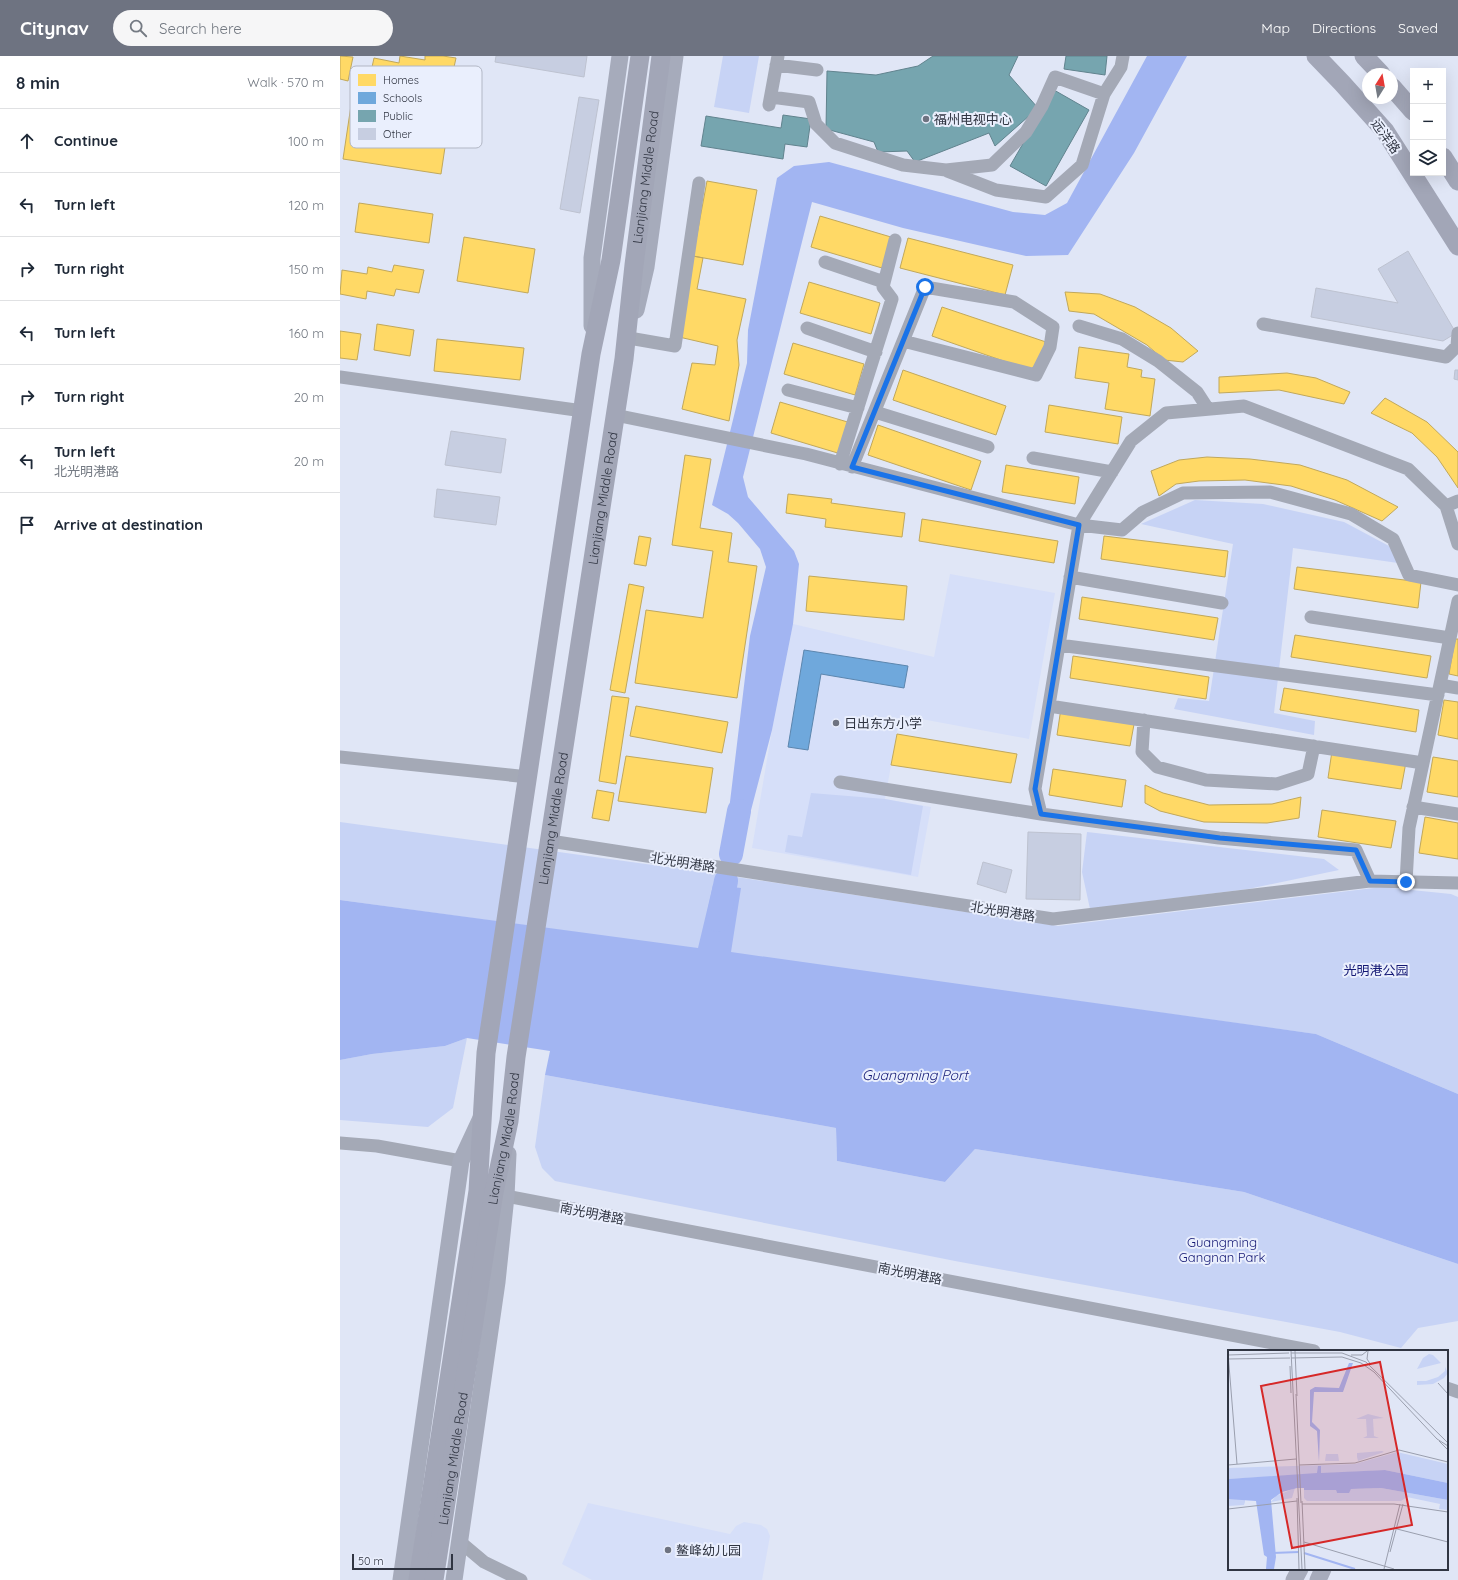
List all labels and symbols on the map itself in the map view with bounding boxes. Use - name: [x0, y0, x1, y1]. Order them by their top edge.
- legend: [350, 66, 482, 148]
- north arrow: [1362, 68, 1398, 104]
- text: Homes: [383, 73, 419, 87]
- text: Schools: [383, 91, 422, 105]
- text: Public: [383, 109, 413, 123]
- street label: Lianjiang Middle Road: [629, 110, 662, 245]
- place label: 福州电视中心: [934, 111, 1012, 127]
- marker: 福州电视中心: [921, 114, 931, 124]
- street label: 远洋路: [1368, 116, 1404, 156]
- text: Other: [383, 127, 413, 141]
- route start: [916, 278, 934, 296]
- street label: Lianjiang Middle Road: [584, 431, 621, 566]
- place label: 日出东方小学: [844, 715, 922, 731]
- marker: 日出东方小学: [831, 718, 841, 728]
- street label: Lianjiang Middle Road: [535, 751, 571, 886]
- street label: 北光明港路: [650, 849, 716, 875]
- route end: [1397, 873, 1415, 891]
- street label: 北光明港路: [970, 898, 1036, 924]
- park label: 光明港公园: [1343, 962, 1409, 978]
- water label: Guangming Port: [862, 1066, 970, 1084]
- street label: Lianjiang Middle Road: [484, 1072, 522, 1206]
- street label: 南光明港路: [559, 1199, 625, 1227]
- park label: Guangming Gangnan Park: [1179, 1234, 1265, 1265]
- street label: 南光明港路: [877, 1259, 943, 1287]
- inset map: [1228, 1350, 1448, 1570]
- street label: Lianjiang Middle Road: [435, 1391, 471, 1526]
- place label: 鳌峰幼儿园: [676, 1542, 741, 1558]
- marker: 鳌峰幼儿园: [663, 1545, 673, 1555]
- scale bar: [352, 1552, 453, 1571]

